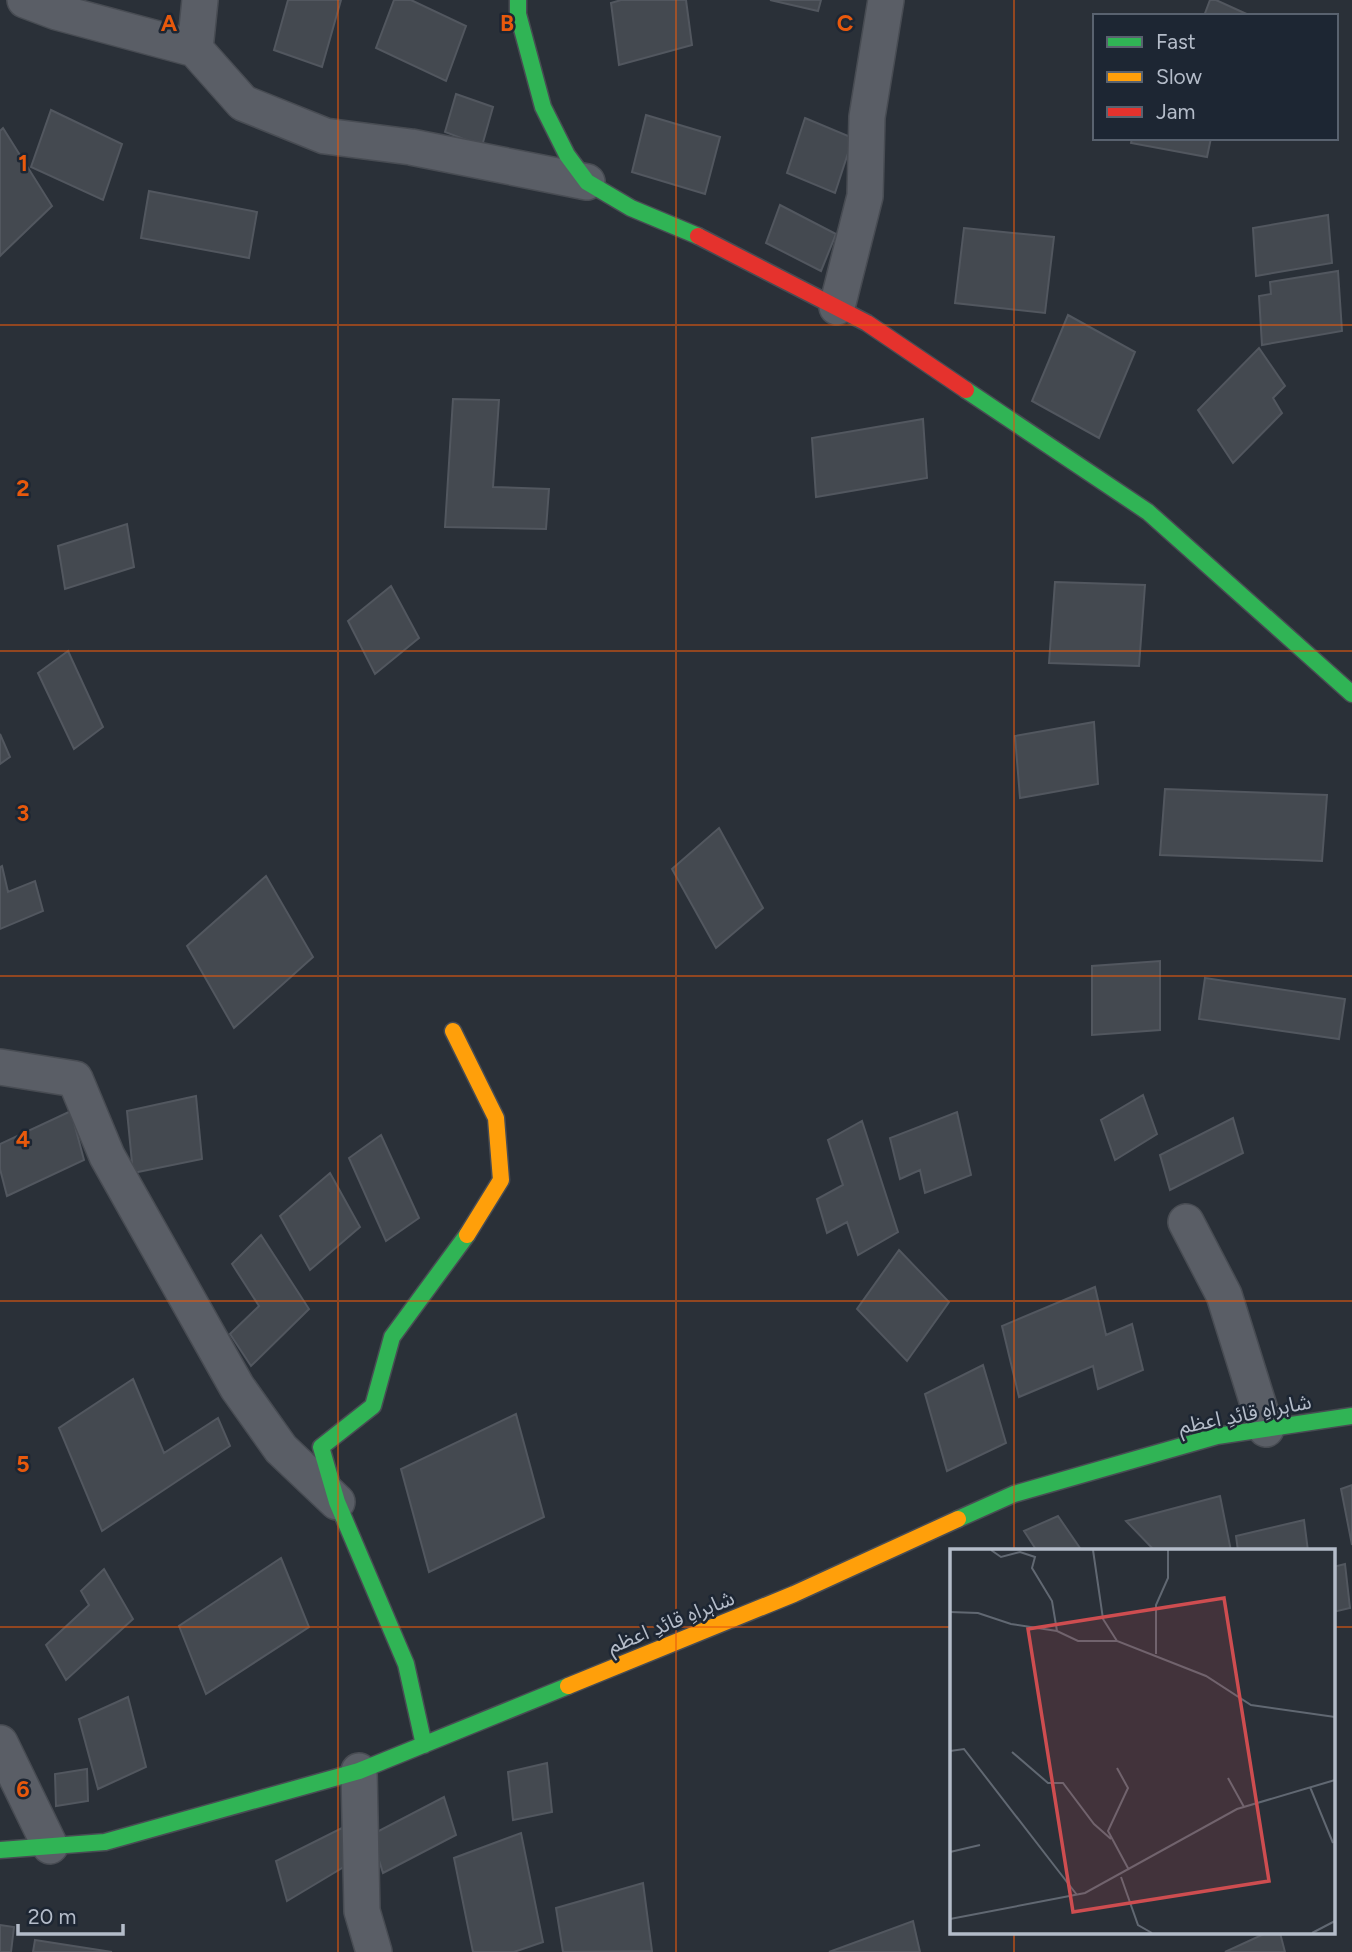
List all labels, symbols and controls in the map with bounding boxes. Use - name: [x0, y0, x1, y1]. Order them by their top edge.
- text: A: [161, 9, 178, 37]
- text: B: [500, 9, 514, 37]
- text: C: [837, 9, 854, 37]
- legend: [1093, 14, 1338, 140]
- text: Fast: [1156, 29, 1196, 54]
- text: Slow: [1156, 64, 1202, 89]
- text: Jam: [1156, 99, 1195, 124]
- text: 1: [18, 149, 28, 177]
- text: 2: [16, 474, 30, 502]
- text: 3: [17, 799, 29, 827]
- text: 4: [16, 1125, 30, 1153]
- street label: شاہراہِ قائدِ اعظم: [1177, 1388, 1314, 1442]
- text: 5: [16, 1450, 30, 1478]
- inset map: [950, 1549, 1334, 1934]
- street label: شاہراہِ قائدِ اعظم: [604, 1585, 739, 1661]
- text: 6: [16, 1775, 30, 1803]
- scale bar: [18, 1892, 122, 1936]
- text: 20 m: [28, 1904, 76, 1929]

